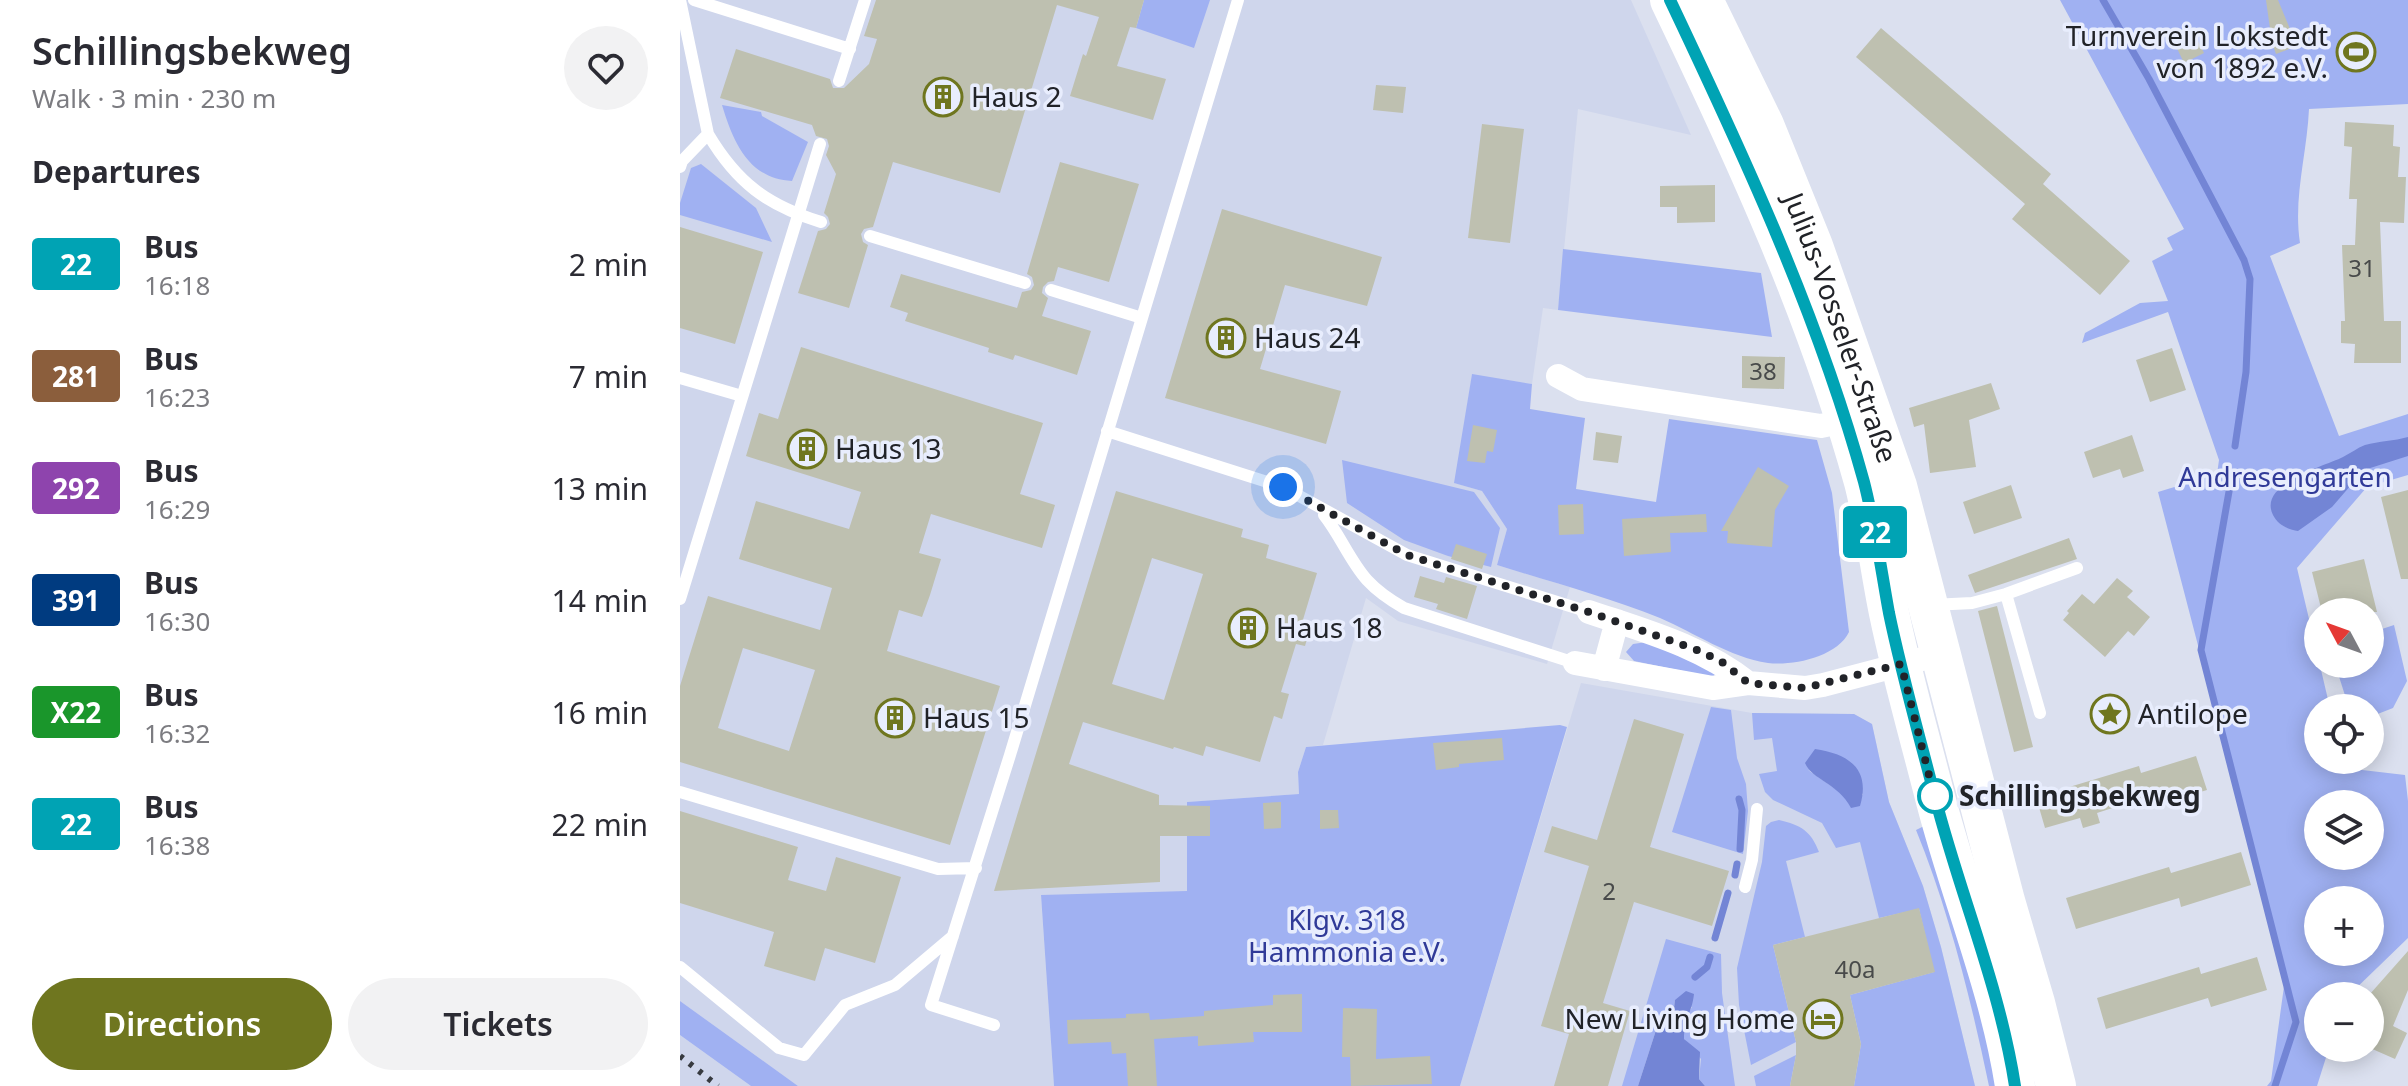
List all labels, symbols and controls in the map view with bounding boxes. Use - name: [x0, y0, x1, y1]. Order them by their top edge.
- place label: Turnverein Lokstedt von 1892 e.V.: [2066, 16, 2328, 86]
- text: Schillingsbekweg: [32, 24, 352, 76]
- button: heart: [564, 26, 648, 110]
- sports icon: Turnverein Lokstedt von 1892 e.V.: [2335, 31, 2377, 73]
- building icon: Haus 2: [922, 76, 964, 118]
- place label: Haus 2: [971, 77, 1061, 115]
- text: Walk · 3 min · 230 m: [32, 80, 276, 116]
- text: Departures: [32, 151, 201, 192]
- street label: Julius-Vosseler-Straße: [1774, 184, 1907, 468]
- text: Bus: [144, 226, 199, 267]
- text: 2 min: [569, 244, 648, 285]
- text: 22: [60, 245, 92, 283]
- house number: 31: [2348, 251, 2376, 284]
- text: 16:18: [144, 267, 210, 303]
- building icon: Haus 24: [1205, 317, 1247, 359]
- place label: Haus 24: [1254, 318, 1361, 356]
- text: Bus: [144, 338, 199, 379]
- house number: 38: [1749, 354, 1777, 387]
- text: 7 min: [569, 356, 648, 397]
- text: 281: [52, 357, 100, 395]
- text: 16:23: [144, 379, 210, 415]
- building icon: Haus 13: [786, 428, 828, 470]
- place label: Haus 13: [835, 429, 942, 467]
- text: Bus: [144, 450, 199, 491]
- park label: Andresengarten: [2178, 457, 2392, 495]
- your location: [1263, 467, 1303, 507]
- text: 13 min: [552, 468, 648, 509]
- text: 292: [52, 469, 100, 507]
- text: 16:29: [144, 491, 210, 527]
- line badge: 22: [1839, 506, 1911, 558]
- text: 22: [1859, 513, 1891, 551]
- text: Bus: [144, 562, 199, 603]
- text: 14 min: [552, 580, 648, 621]
- text: 391: [52, 581, 100, 619]
- north arrow: [2304, 598, 2384, 678]
- map controls: [2304, 598, 2384, 1062]
- text: 16:30: [144, 603, 210, 639]
- building icon: Haus 18: [1227, 607, 1269, 649]
- place label: Haus 18: [1276, 608, 1383, 646]
- text: Bus: [144, 674, 199, 715]
- text: 16 min: [552, 692, 648, 733]
- text: X22: [51, 693, 101, 731]
- place icon: Antilope: [2089, 693, 2131, 735]
- place label: Antilope: [2138, 694, 2248, 732]
- button: locate: [2304, 694, 2384, 774]
- building icon: Haus 15: [874, 697, 916, 739]
- place label: Haus 15: [923, 698, 1030, 736]
- text: 16:32: [144, 715, 210, 751]
- place label: Schillingsbekweg: [1959, 776, 2201, 814]
- marker: Schillingsbekweg: [1918, 779, 1952, 813]
- text: Bus: [144, 786, 199, 827]
- button: layers: [2304, 790, 2384, 870]
- text: 22 min: [552, 804, 648, 845]
- text: 22: [60, 805, 92, 843]
- text: 16:38: [144, 827, 210, 863]
- house number: 2: [1602, 874, 1616, 907]
- button: +: [2304, 886, 2384, 966]
- park label: Klgv. 318 Hammonia e.V.: [1248, 900, 1446, 970]
- house number: 40a: [1835, 952, 1875, 985]
- button: Directions: [32, 978, 332, 1070]
- button: Tickets: [348, 978, 648, 1070]
- button: −: [2304, 982, 2384, 1062]
- hotel icon: New Living Home: [1802, 998, 1844, 1040]
- place label: New Living Home: [1564, 999, 1795, 1037]

